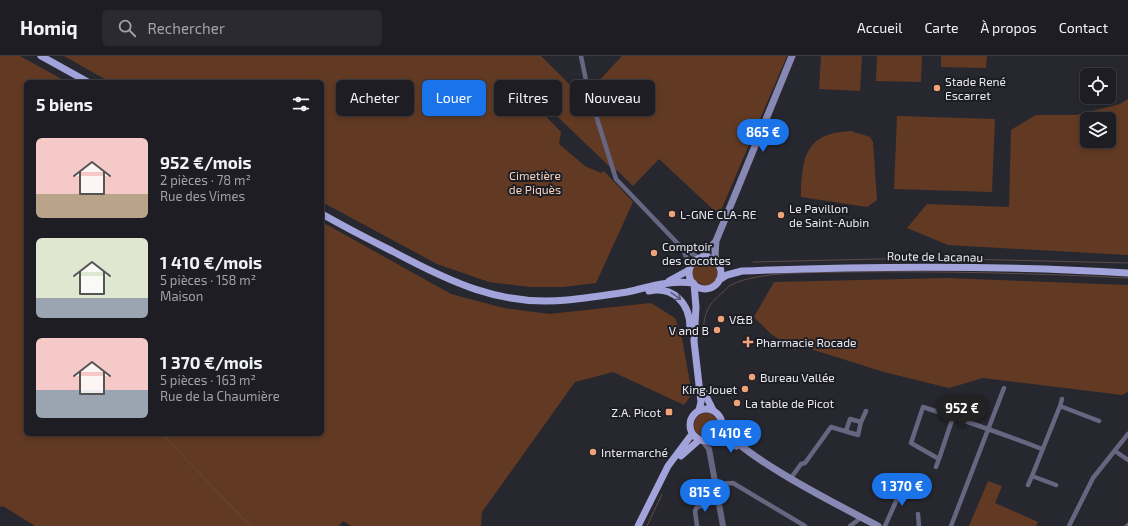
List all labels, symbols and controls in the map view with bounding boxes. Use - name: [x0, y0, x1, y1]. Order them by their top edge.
- search box: [102, 10, 382, 46]
- text: Homiq: [20, 16, 78, 39]
- icon: search: [116, 17, 138, 39]
- text: Rechercher: [148, 19, 225, 37]
- text: Accueil: [857, 19, 902, 36]
- text: Carte: [924, 19, 959, 36]
- text: À propos: [981, 19, 1037, 36]
- text: Contact: [1059, 19, 1108, 36]
- map controls: [1080, 68, 1116, 148]
- button: locate: [1080, 68, 1116, 104]
- place label: Stade René Escarret: [945, 74, 1006, 102]
- chip: Acheter: [336, 80, 414, 116]
- chip: Louer: [422, 80, 486, 116]
- chip: Filtres: [494, 80, 562, 116]
- chip: Nouveau: [570, 80, 655, 116]
- marker: Stade René Escarret: [932, 83, 942, 93]
- icon: filters: [290, 93, 312, 115]
- text: 5 biens: [36, 94, 93, 114]
- button: layers: [1080, 112, 1116, 148]
- pin: 865 €: [735, 119, 791, 153]
- text: 865 €: [746, 124, 780, 140]
- text: 952 €/mois: [160, 152, 251, 172]
- icon: home: [68, 154, 116, 202]
- park label: Cimetière de Piquès: [509, 168, 561, 196]
- text: 2 pièces · 78 m²: [160, 172, 251, 188]
- text: Rue des Vimes: [160, 188, 245, 204]
- place label: Le Pavillon de Saint-Aubin: [789, 201, 869, 229]
- place label: L-GNE CLA-RE: [680, 207, 757, 221]
- marker: L-GNE CLA-RE: [667, 209, 677, 219]
- marker: Le Pavillon de Saint-Aubin: [776, 210, 786, 220]
- place label: Comptoir des cocottes: [662, 239, 731, 267]
- marker: Comptoir des cocottes: [649, 248, 659, 258]
- street label: Route de Lacanau: [887, 248, 983, 264]
- text: 1 410 €/mois: [160, 252, 262, 272]
- icon: home: [68, 254, 116, 302]
- text: 5 pièces · 158 m²: [160, 272, 256, 288]
- text: Maison: [160, 288, 203, 304]
- one-way arrow: [670, 292, 681, 300]
- place label: V&B: [729, 312, 753, 326]
- marker: V&B: [716, 314, 726, 324]
- place label: V and B: [669, 323, 709, 337]
- marker: V and B: [712, 325, 722, 335]
- place label: Pharmacie Rocade: [756, 335, 856, 349]
- marker: Pharmacie Rocade: [743, 337, 753, 347]
- text: 1 370 €/mois: [160, 352, 263, 372]
- icon: home: [68, 354, 116, 402]
- place label: Bureau Vallée: [760, 370, 835, 384]
- text: 5 pièces · 163 m²: [160, 372, 256, 388]
- marker: Bureau Vallée: [747, 372, 757, 382]
- place label: King Jouet: [682, 382, 737, 396]
- marker: King Jouet: [740, 384, 750, 394]
- text: Rue de la Chaumière: [160, 388, 280, 404]
- pin: 952 €: [934, 395, 990, 429]
- place label: La table de Picot: [745, 396, 835, 410]
- marker: La table de Picot: [732, 398, 742, 408]
- text: 952 €: [945, 400, 979, 416]
- place label: Z.A. Picot: [611, 405, 661, 419]
- marker: Z.A. Picot: [664, 407, 674, 417]
- pin: 1 410 €: [694, 420, 768, 454]
- text: 1 410 €: [710, 425, 752, 441]
- place label: Intermarché: [601, 445, 668, 459]
- marker: Intermarché: [588, 447, 598, 457]
- pin: 1 370 €: [865, 473, 939, 507]
- text: 1 370 €: [881, 478, 923, 494]
- pin: 815 €: [677, 479, 733, 513]
- text: 815 €: [689, 484, 721, 500]

